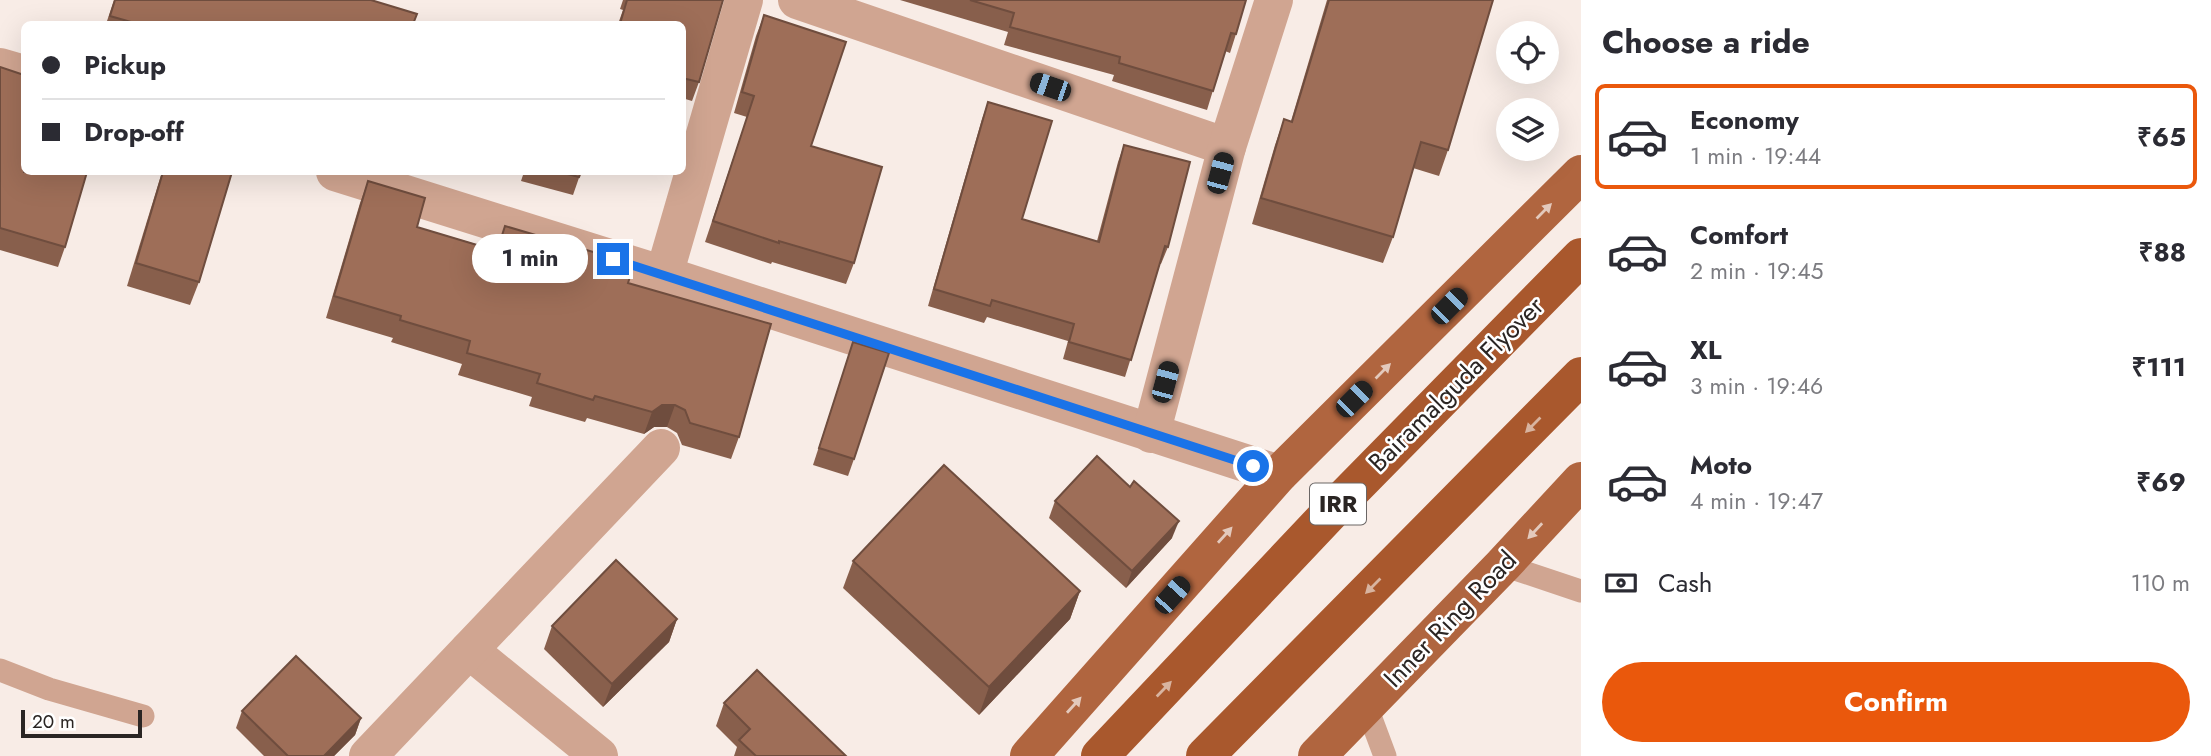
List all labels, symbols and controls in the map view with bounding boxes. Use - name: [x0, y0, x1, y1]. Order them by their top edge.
- text: Choose a ride: [1602, 19, 1810, 65]
- map controls: [1496, 21, 1559, 161]
- button: locate: [1496, 21, 1559, 84]
- text: Pickup: [84, 46, 166, 84]
- car: [1027, 70, 1074, 104]
- button: layers: [1496, 98, 1559, 161]
- text: Economy: [1690, 101, 1799, 139]
- icon: car: [1606, 105, 1669, 168]
- text: Drop-off: [84, 113, 184, 151]
- text: ₹65: [2137, 118, 2186, 156]
- text: 1 min · 19:44: [1690, 139, 1821, 173]
- car: [1205, 150, 1236, 196]
- one-way arrow: [1536, 202, 1553, 219]
- text: Comfort: [1690, 216, 1788, 254]
- icon: car: [1606, 220, 1669, 283]
- text: ₹88: [2139, 233, 2186, 271]
- callout: 1 min: [473, 234, 588, 284]
- text: 1 min: [501, 241, 559, 275]
- route end: [597, 243, 629, 275]
- text: 2 min · 19:45: [1690, 254, 1824, 288]
- car: [1427, 284, 1472, 328]
- street label: Bairamalguda Flyover: [1360, 288, 1552, 480]
- text: XL: [1690, 331, 1722, 369]
- icon: car: [1606, 335, 1669, 398]
- text: ₹111: [2131, 348, 2186, 386]
- car: [1150, 359, 1181, 405]
- one-way arrow: [1374, 363, 1390, 380]
- text: 3 min · 19:46: [1690, 369, 1823, 403]
- car: [1332, 377, 1377, 421]
- one-way arrow: [1525, 417, 1541, 433]
- text: Moto: [1690, 446, 1752, 484]
- route start: [1237, 450, 1269, 482]
- icon: car: [1606, 450, 1669, 513]
- text: ₹69: [2136, 463, 2186, 501]
- road number: IRR: [1310, 484, 1366, 524]
- text: 4 min · 19:47: [1690, 484, 1823, 518]
- one-way arrow: [1527, 522, 1543, 539]
- one-way arrow: [1217, 526, 1233, 544]
- street label: Inner Ring Road: [1375, 542, 1525, 696]
- icon: cash: [1602, 564, 1640, 602]
- text: Cash: [1658, 564, 1712, 602]
- text: 110 m: [2131, 566, 2190, 600]
- car: [1151, 572, 1194, 618]
- one-way arrow: [1364, 578, 1381, 595]
- button: Confirm: [1602, 662, 2190, 742]
- one-way arrow: [1156, 681, 1172, 698]
- one-way arrow: [1066, 696, 1082, 714]
- scale bar: [21, 707, 142, 739]
- text: 20 m: [32, 708, 75, 735]

